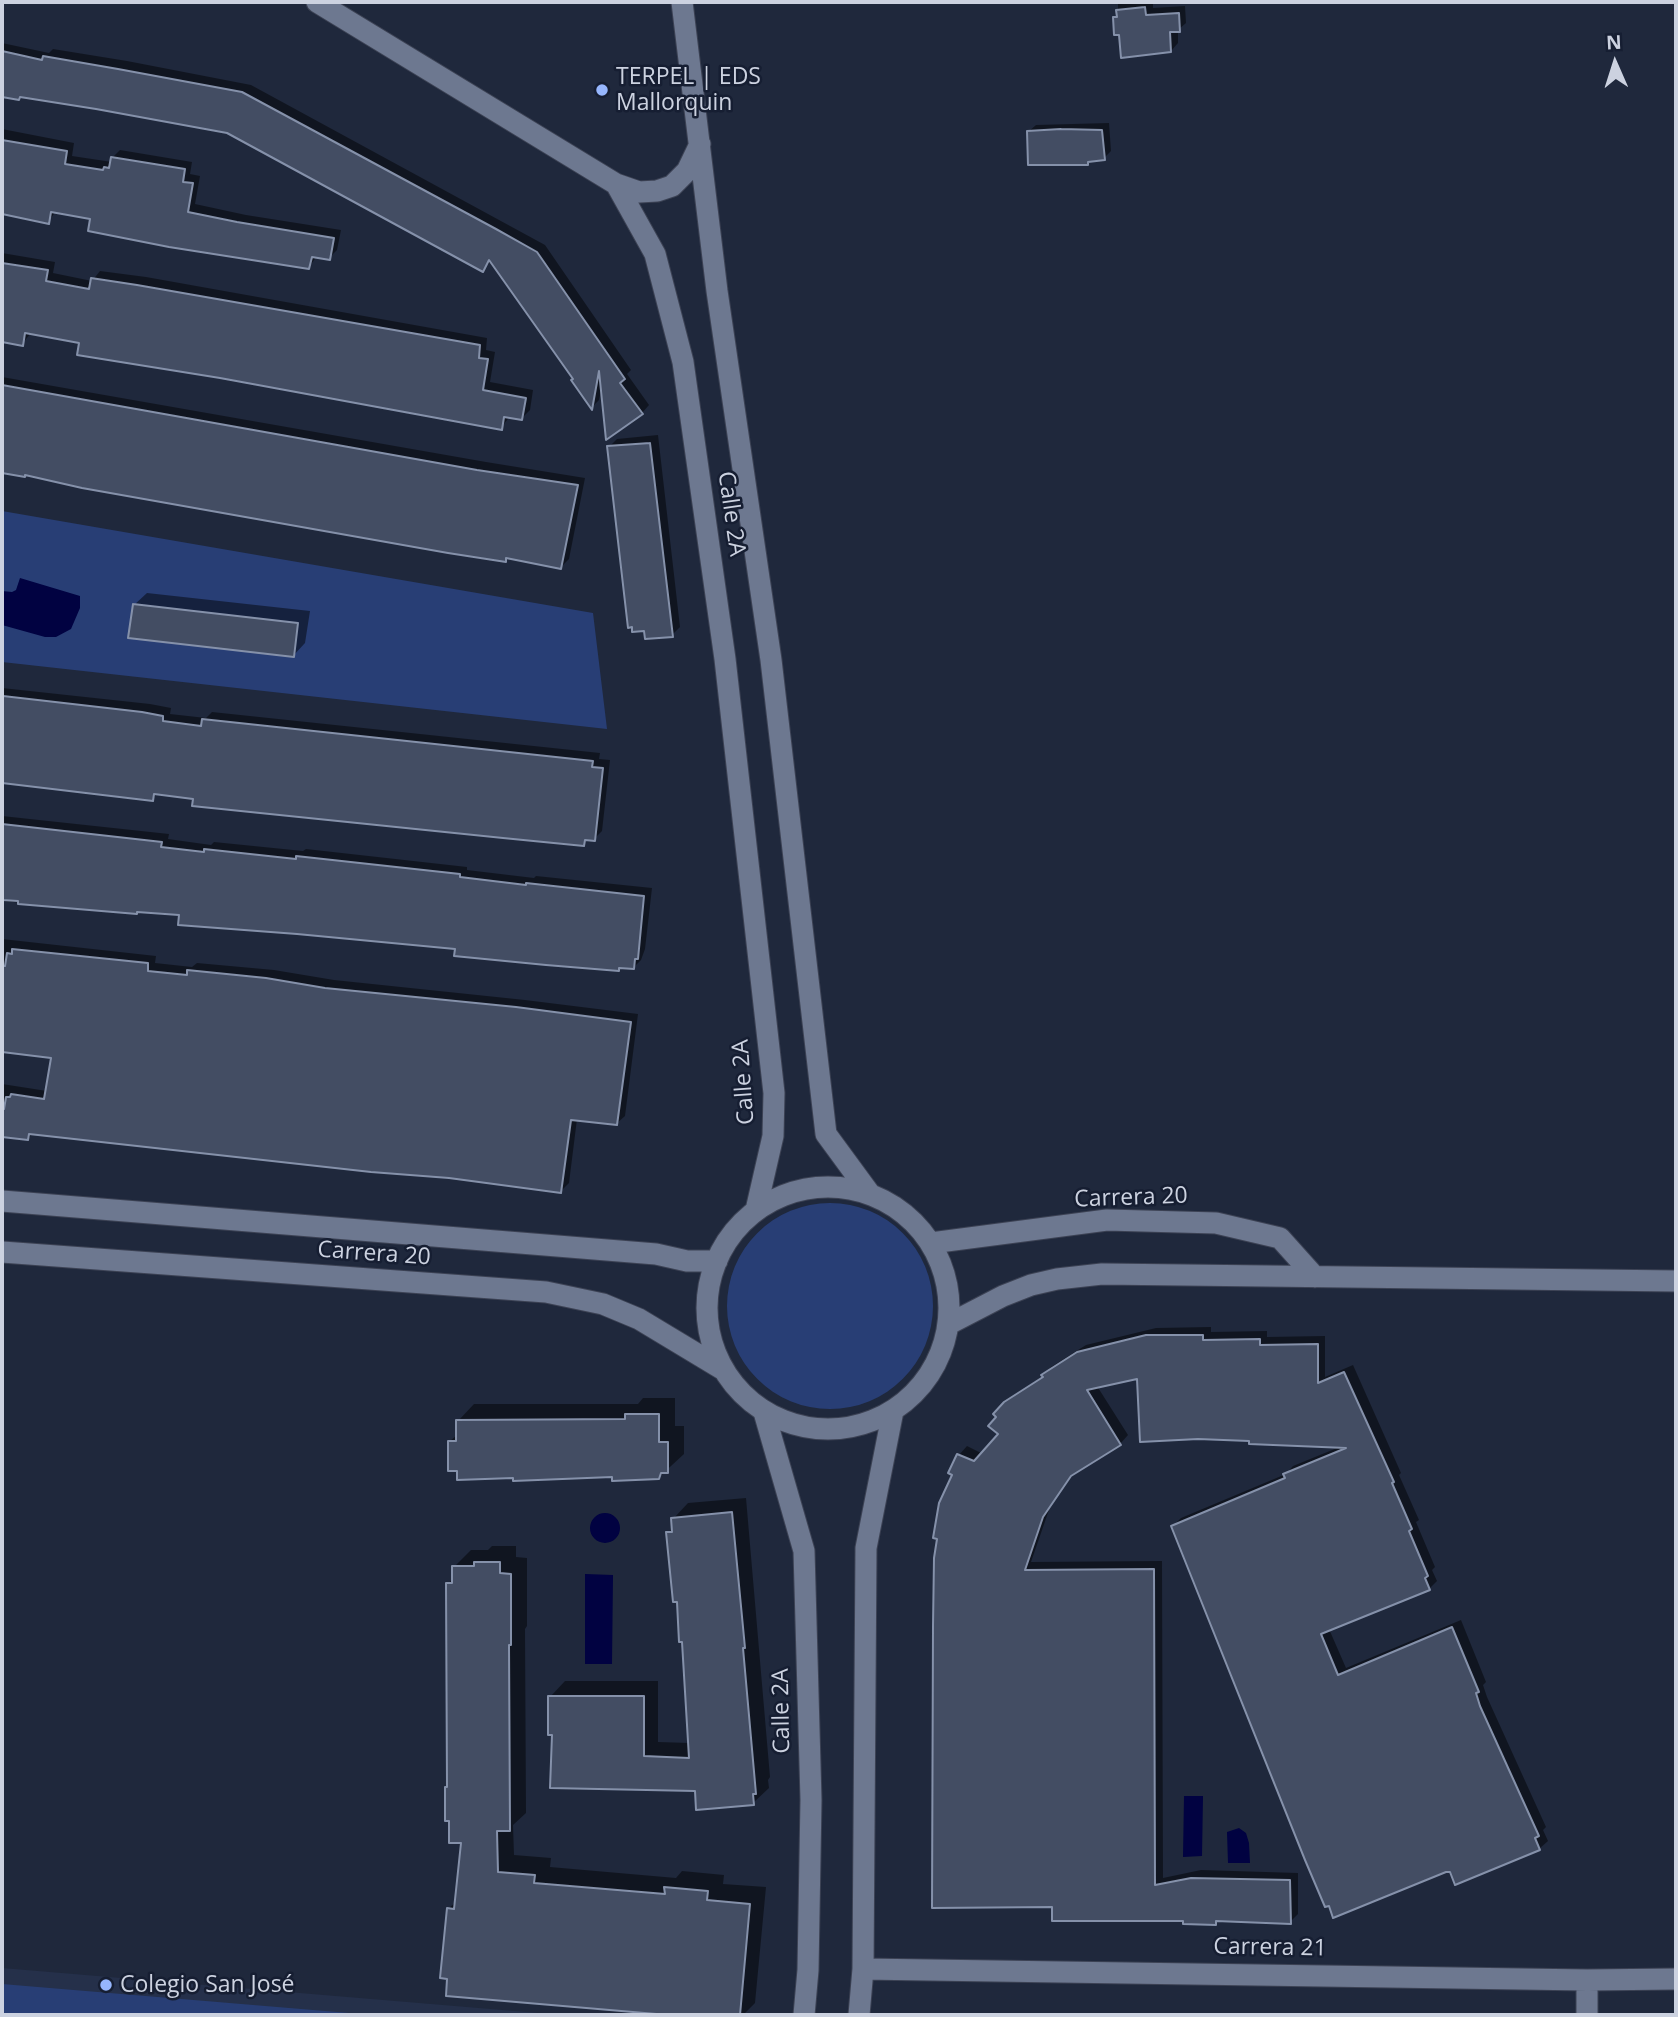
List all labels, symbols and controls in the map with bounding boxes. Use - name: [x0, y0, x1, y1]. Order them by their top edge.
- north arrow: [1580, 28, 1650, 98]
- text: N: [1605, 29, 1622, 55]
- place label: TERPEL | EDS Mallorquin: [616, 63, 761, 117]
- marker: TERPEL | EDS Mallorquin: [594, 82, 610, 98]
- street label: Calle 2A: [711, 470, 751, 558]
- street label: Calle 2A: [727, 1038, 761, 1126]
- street label: Carrera 20: [1074, 1182, 1188, 1214]
- street label: Carrera 20: [316, 1236, 432, 1272]
- street label: Calle 2A: [767, 1668, 797, 1754]
- street label: Carrera 21: [1213, 1933, 1327, 1963]
- place label: Colegio San José: [120, 1971, 295, 1999]
- marker: Colegio San José: [98, 1977, 114, 1993]

